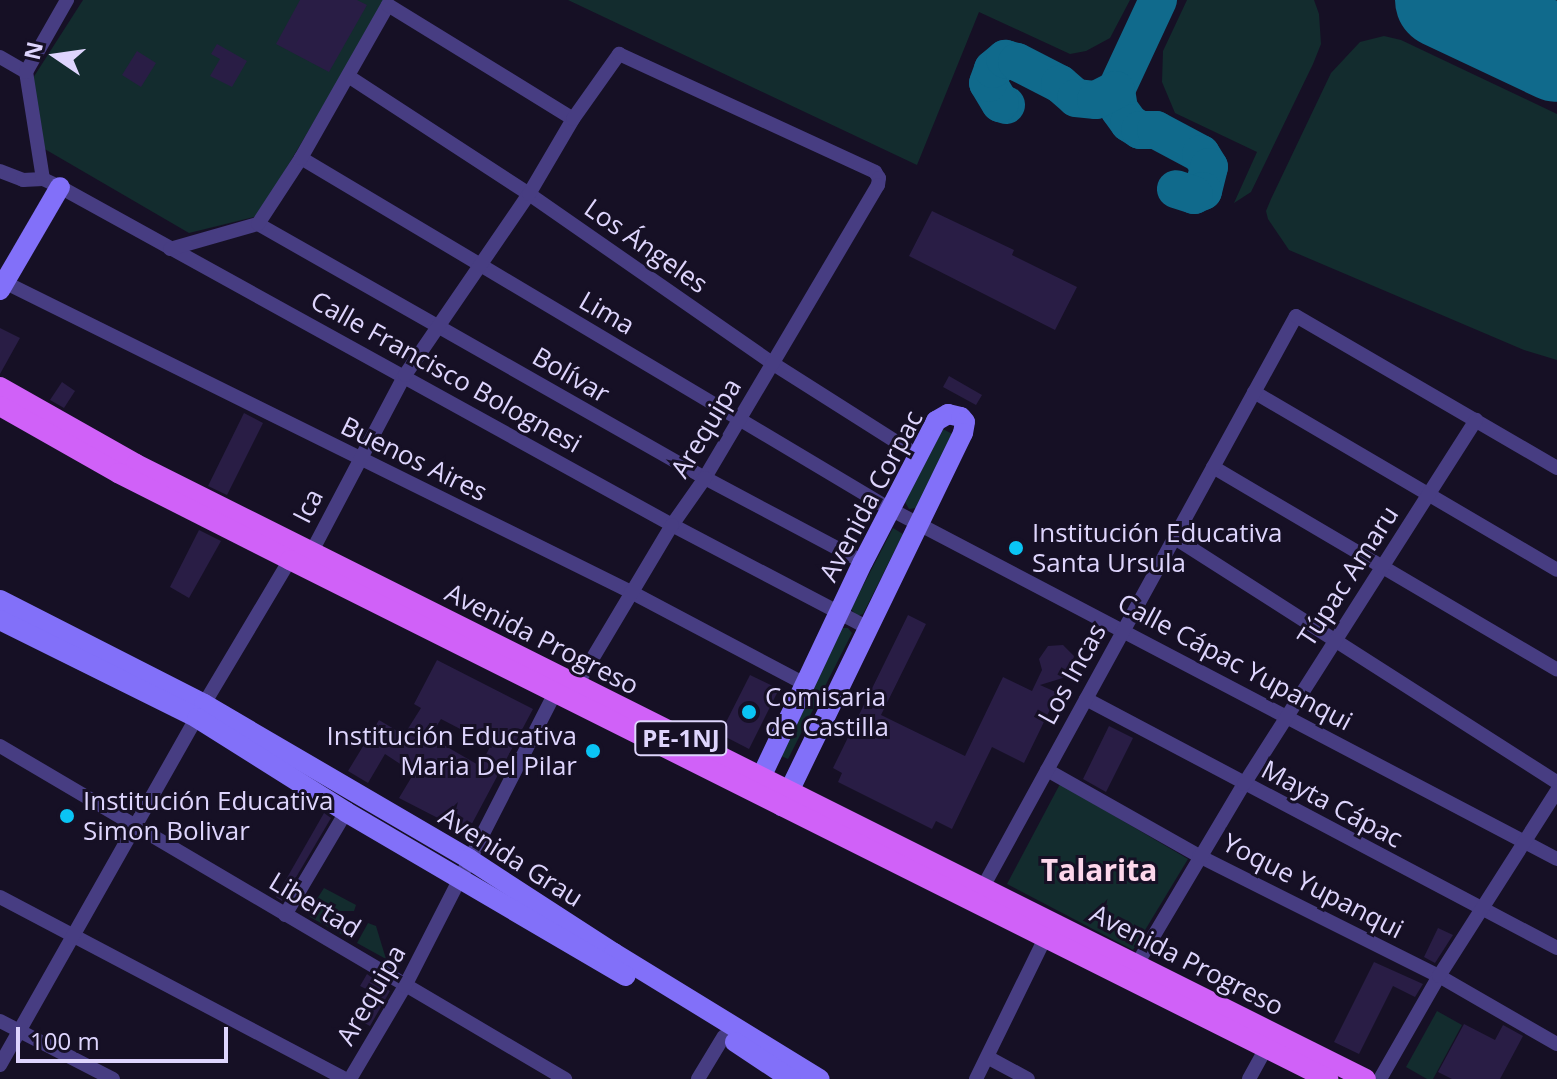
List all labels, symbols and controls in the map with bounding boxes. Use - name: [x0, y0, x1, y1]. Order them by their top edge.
- north arrow: [16, 16, 96, 96]
- text: N: [16, 39, 49, 63]
- street label: Los Ángeles: [578, 192, 714, 300]
- street label: Calle Francisco Bolognesi: [305, 285, 587, 459]
- street label: Lima: [574, 285, 640, 341]
- street label: Bolívar: [527, 341, 615, 409]
- street label: Arequipa: [664, 373, 748, 483]
- street label: Avenida Corpac: [813, 405, 929, 587]
- street label: Buenos Aires: [336, 410, 492, 508]
- street label: Ica: [286, 484, 330, 528]
- street label: Túpac Amaru: [1291, 500, 1405, 652]
- place label: Institución Educativa Santa Ursula: [1032, 517, 1282, 578]
- marker: Institución Educativa Santa Ursula: [1007, 539, 1025, 557]
- street label: Avenida Progreso: [440, 577, 644, 701]
- street label: Calle Cápac Yupanqui: [1113, 587, 1357, 737]
- street label: Los Incas: [1031, 618, 1113, 730]
- place label: Comisaria de Castilla: [765, 681, 889, 742]
- marker: Comisaria de Castilla: [740, 703, 758, 721]
- road number: PE-1NJ: [633, 718, 729, 758]
- place label: Institución Educativa Maria Del Pilar: [327, 720, 577, 782]
- marker: Institución Educativa Maria Del Pilar: [584, 742, 602, 760]
- street label: Mayta Cápac: [1256, 754, 1408, 854]
- place label: Institución Educativa Simon Bolivar: [83, 785, 333, 846]
- street label: Avenida Grau: [433, 800, 589, 914]
- marker: Institución Educativa Simon Bolivar: [58, 807, 76, 825]
- street label: Yoque Yupanqui: [1217, 827, 1409, 945]
- district label: Talarita: [1041, 852, 1157, 888]
- street label: Libertad: [264, 866, 366, 944]
- street label: Avenida Progreso: [1085, 898, 1289, 1022]
- street label: Arequipa: [330, 939, 412, 1051]
- scale bar: [20, 1011, 232, 1061]
- text: 100 m: [30, 1024, 100, 1057]

